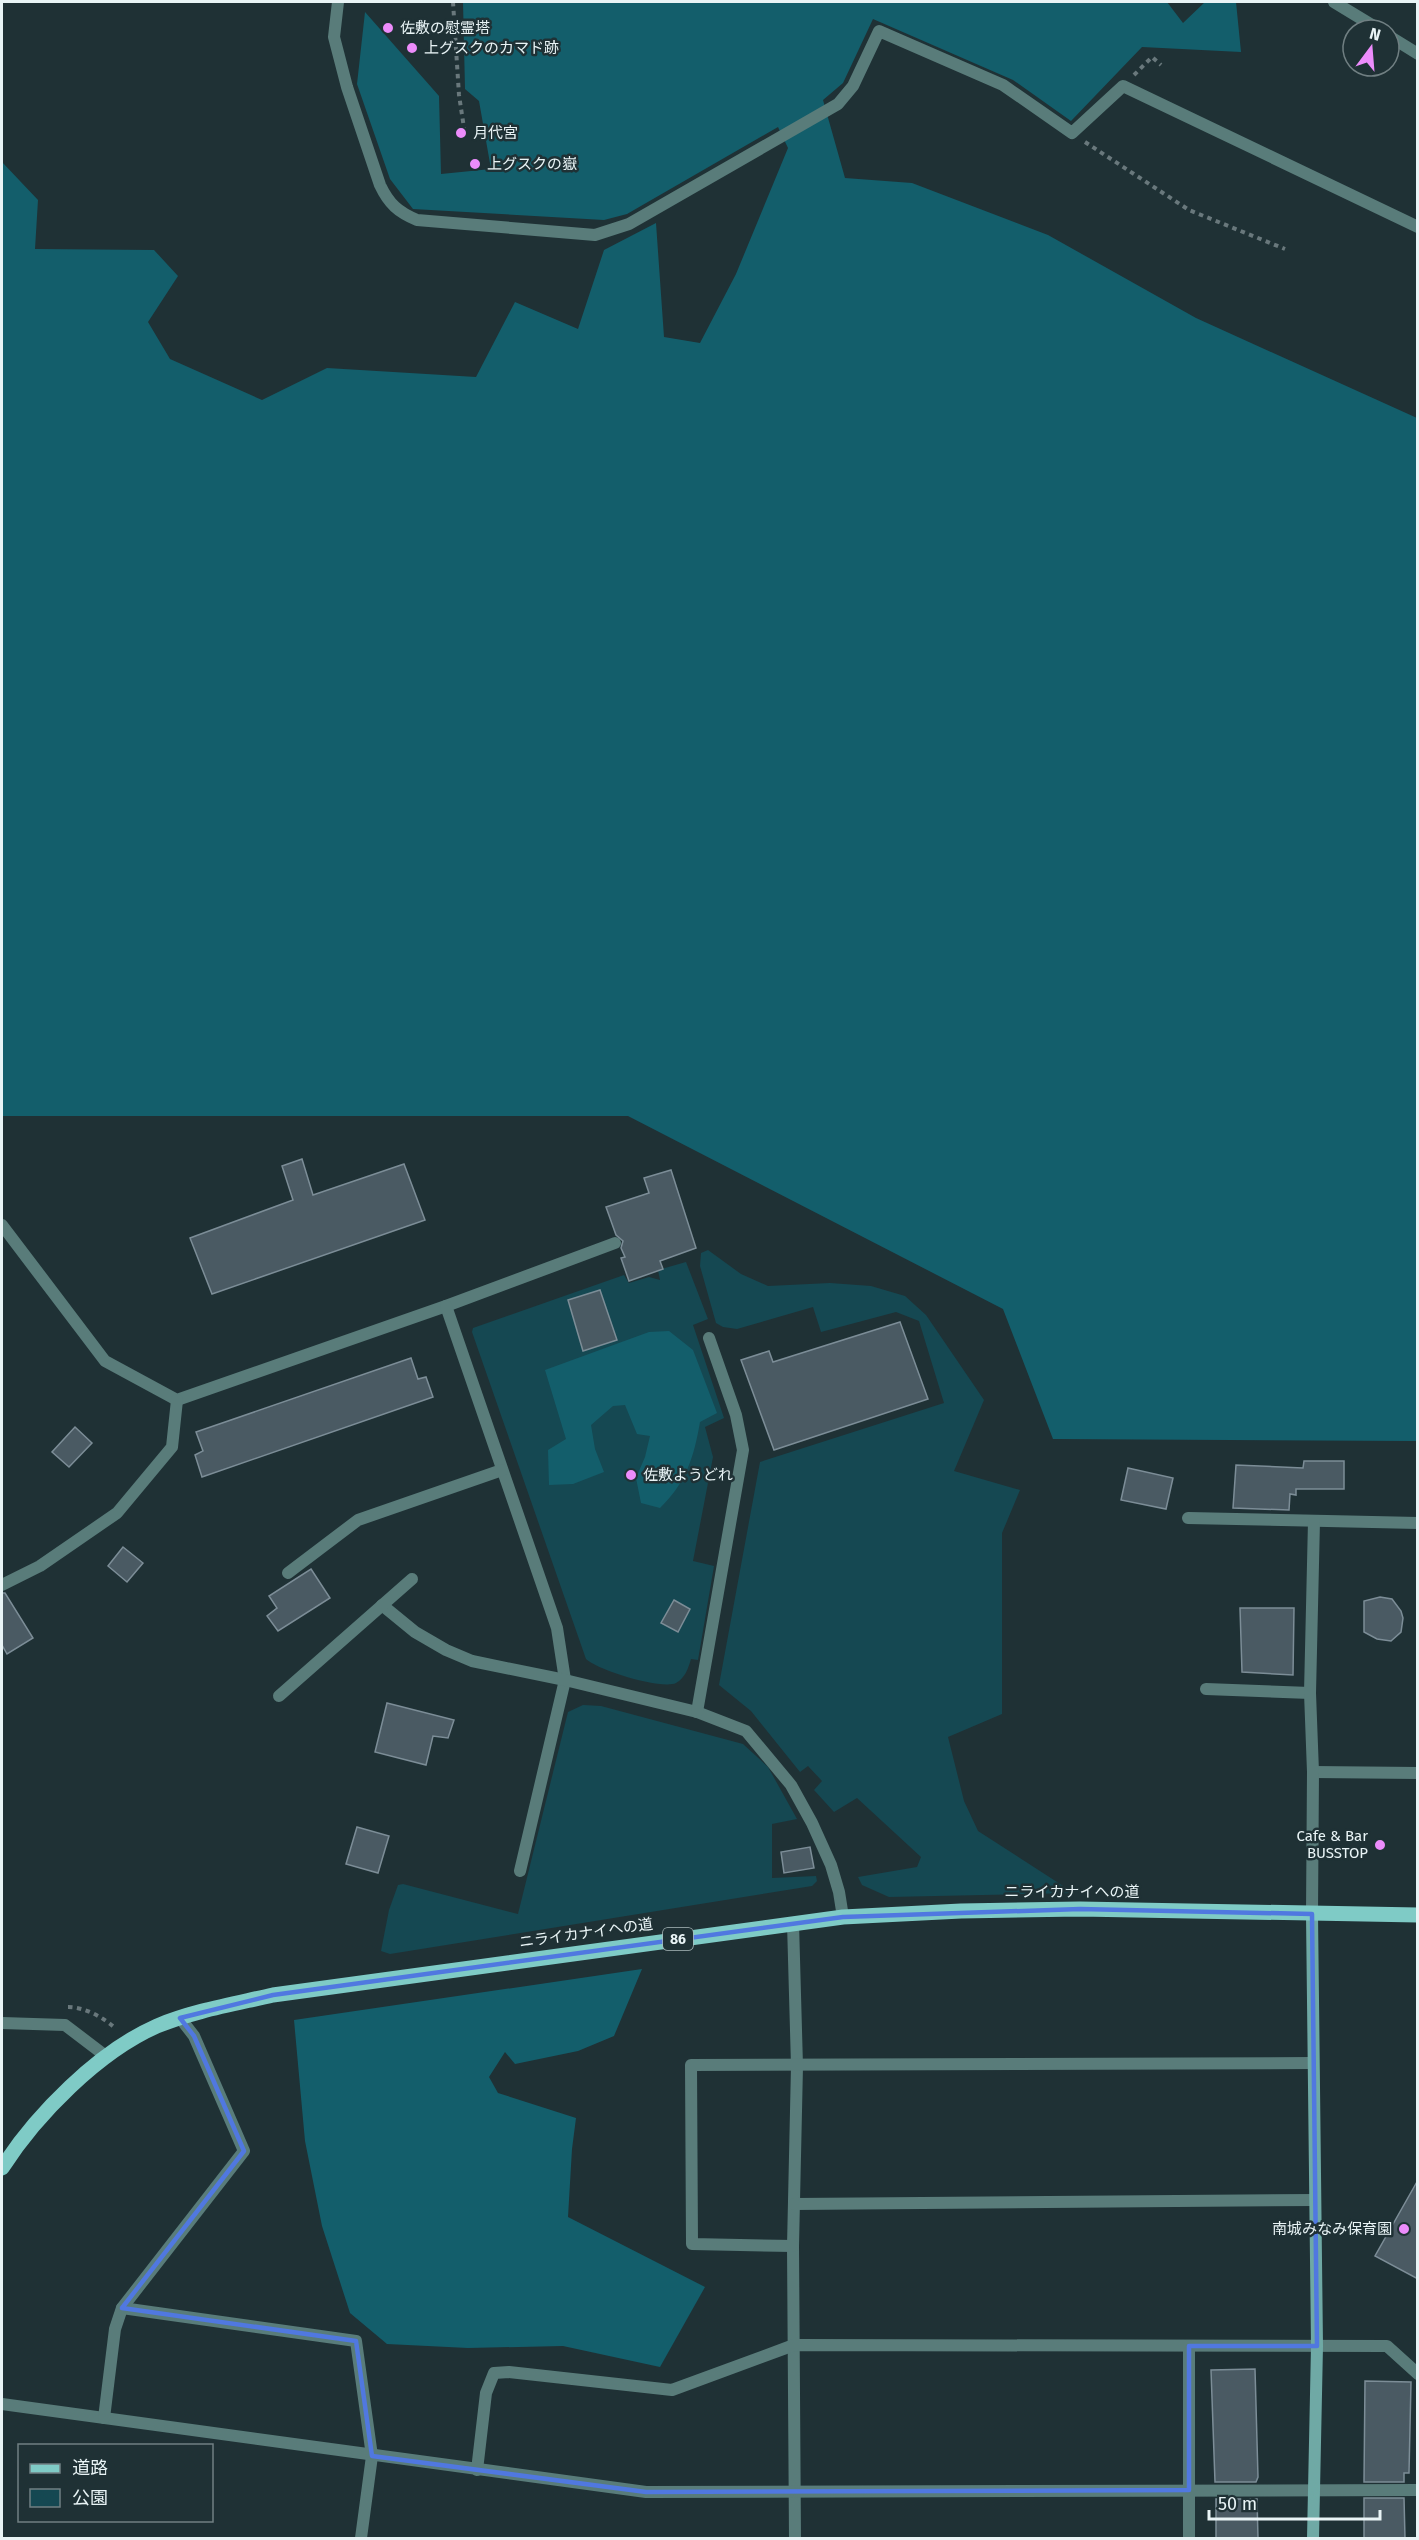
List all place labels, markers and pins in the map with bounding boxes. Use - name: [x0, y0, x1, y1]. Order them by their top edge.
- place label: 佐敷の慰霊塔: [400, 19, 490, 37]
- marker: 佐敷の慰霊塔: [381, 21, 395, 35]
- place label: 上グスクのカマド跡: [424, 39, 559, 57]
- marker: 上グスクのカマド跡: [405, 41, 419, 55]
- place label: 月代宮: [473, 124, 518, 142]
- marker: 月代宮: [454, 126, 468, 140]
- place label: 上グスクの嶽: [487, 155, 577, 173]
- marker: 上グスクの嶽: [468, 157, 482, 171]
- place label: 佐敷ようどれ: [643, 1466, 733, 1484]
- marker: 佐敷ようどれ: [624, 1468, 638, 1482]
- place label: Cafe & Bar BUSSTOP: [1297, 1827, 1368, 1862]
- marker: Cafe & Bar BUSSTOP: [1373, 1838, 1387, 1852]
- place label: 南城みなみ保育園: [1272, 2220, 1392, 2238]
- marker: 南城みなみ保育園: [1397, 2222, 1411, 2236]

